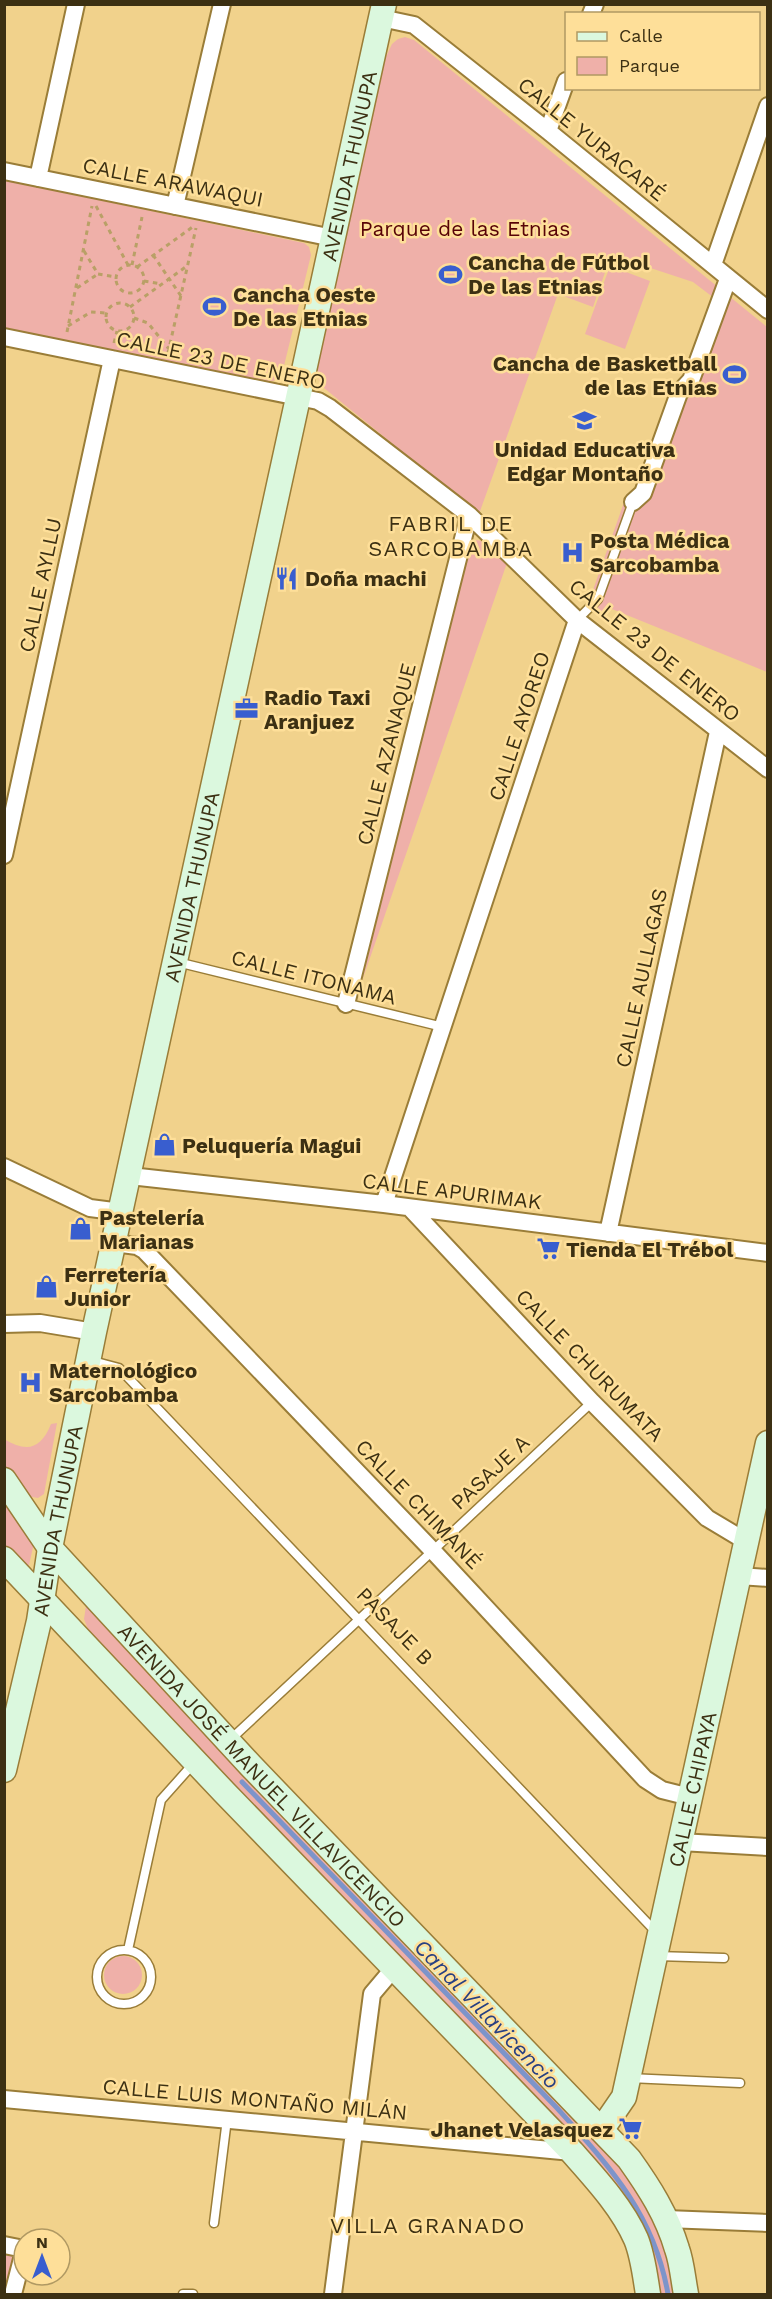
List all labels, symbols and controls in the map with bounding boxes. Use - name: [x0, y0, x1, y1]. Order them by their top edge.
- legend: [565, 12, 760, 90]
- text: Calle: [619, 25, 663, 46]
- text: Parque: [619, 55, 680, 76]
- street label: AVENIDA THUNUPA: [316, 68, 382, 264]
- street label: CALLE YURACARÉ: [513, 72, 671, 206]
- street label: CALLE ARAWAQUI: [81, 152, 265, 212]
- park label: Parque de las Etnias: [360, 216, 570, 241]
- place label: Cancha de Fútbol De las Etnias: [468, 250, 649, 299]
- sports icon: Cancha de Fútbol De las Etnias: [437, 261, 463, 287]
- place label: Cancha Oeste De las Etnias: [233, 282, 376, 331]
- sports icon: Cancha Oeste De las Etnias: [202, 293, 228, 319]
- street label: CALLE 23 DE ENERO: [114, 326, 328, 394]
- place label: Cancha de Basketball de las Etnias: [493, 351, 717, 400]
- sports icon: Cancha de Basketball de las Etnias: [722, 362, 748, 388]
- school or university icon: Unidad Educativa Edgar Montaño: [572, 408, 598, 434]
- place label: Unidad Educativa Edgar Montaño: [495, 437, 676, 486]
- district label: FABRIL DE SARCOBAMBA: [368, 511, 534, 561]
- street label: CALLE AYLLU: [14, 515, 66, 655]
- place label: Posta Médica Sarcobamba: [590, 528, 730, 577]
- hospital icon: Posta Médica Sarcobamba: [559, 539, 585, 565]
- restaurant icon: Doña machi: [274, 565, 300, 591]
- place label: Doña machi: [305, 566, 427, 591]
- street label: CALLE 23 DE ENERO: [564, 573, 746, 727]
- street label: CALLE AYOREO: [483, 648, 555, 804]
- street label: CALLE AZANAQUE: [351, 660, 421, 848]
- place label: Radio Taxi Aranjuez: [264, 685, 371, 734]
- office icon: Radio Taxi Aranjuez: [233, 696, 259, 722]
- street label: AVENIDA THUNUPA: [158, 789, 224, 985]
- street label: CALLE AULLAGAS: [610, 886, 672, 1070]
- street label: CALLE ITONAMA: [229, 944, 399, 1010]
- shop icon: Peluquería Magui: [151, 1132, 177, 1158]
- place label: Peluquería Magui: [182, 1133, 361, 1158]
- street label: CALLE APURIMAK: [361, 1168, 543, 1214]
- place label: Pastelería Marianas: [99, 1205, 205, 1254]
- shop icon: Pastelería Marianas: [68, 1216, 94, 1242]
- supermarket icon: Tienda El Trébol: [535, 1236, 561, 1262]
- place label: Tienda El Trébol: [566, 1237, 734, 1262]
- place label: Ferretería Junior: [64, 1262, 167, 1311]
- shop icon: Ferretería Junior: [33, 1273, 59, 1299]
- street label: CALLE CHURUMATA: [511, 1284, 669, 1446]
- place label: Maternológico Sarcobamba: [49, 1358, 197, 1407]
- hospital icon: Maternológico Sarcobamba: [18, 1369, 44, 1395]
- street label: AVENIDA THUNUPA: [27, 1423, 87, 1618]
- street label: PASAJE A: [446, 1429, 534, 1515]
- street label: CALLE CHIMANÉ: [351, 1434, 487, 1574]
- street label: PASAJE B: [352, 1582, 438, 1670]
- street label: AVENIDA JOSÉ MANUEL VILLAVICENCIO: [113, 1618, 411, 1932]
- street label: CALLE CHIPAYA: [662, 1709, 721, 1869]
- water label: Canal Villavicencio: [409, 1934, 565, 2094]
- street label: CALLE LUIS MONTAÑO MILÁN: [102, 2073, 408, 2125]
- supermarket icon: Jhanet Velasquez: [618, 2116, 644, 2142]
- place label: Jhanet Velasquez: [430, 2117, 613, 2142]
- district label: VILLA GRANADO: [330, 2213, 526, 2238]
- north arrow: [12, 2227, 72, 2287]
- text: N: [36, 2233, 48, 2252]

